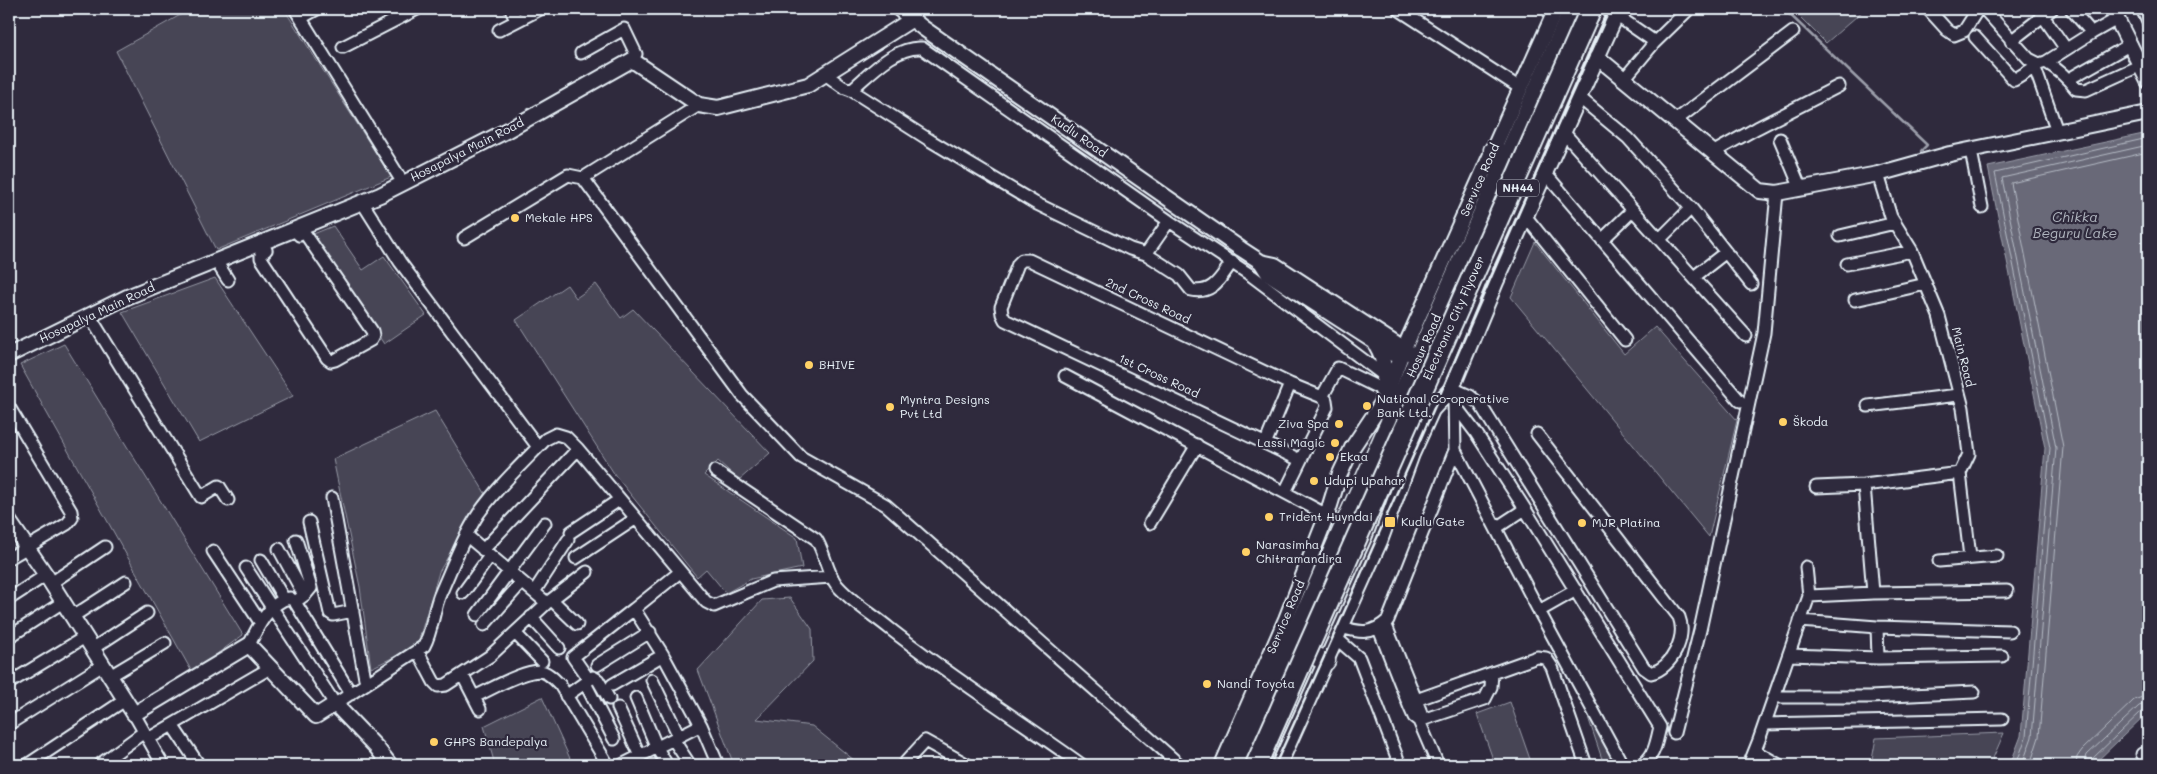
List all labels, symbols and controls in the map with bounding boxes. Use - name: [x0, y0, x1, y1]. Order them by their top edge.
- street label: Kudlu Road: [1048, 110, 1111, 161]
- street label: Hosapalya Main Road: [407, 113, 526, 185]
- street label: Service Road: [1456, 140, 1503, 219]
- road number: NH44: [1497, 180, 1539, 197]
- water label: Chikka Beguru Lake: [2033, 207, 2117, 242]
- place label: Mekale HPS: [525, 209, 593, 225]
- marker: Mekale HPS: [509, 212, 521, 224]
- street label: Electronic City Flyover: [1418, 253, 1488, 382]
- street label: 2nd Cross Road: [1103, 273, 1194, 327]
- street label: Hosapalya Main Road: [36, 278, 157, 346]
- street label: Hosur Road: [1402, 311, 1444, 380]
- street label: Main Road: [1949, 325, 1979, 389]
- street label: 1st Cross Road: [1116, 349, 1203, 401]
- place label: BHIVE: [819, 356, 855, 372]
- marker: BHIVE: [803, 359, 815, 371]
- place label: National Co-operative Bank Ltd.: [1377, 390, 1509, 420]
- place label: Myntra Designs Pvt Ltd: [900, 391, 990, 421]
- marker: National Co-operative Bank Ltd.: [1361, 400, 1373, 412]
- marker: Myntra Designs Pvt Ltd: [884, 401, 896, 413]
- place label: Škoda: [1793, 413, 1828, 429]
- place label: Ziva Spa: [1278, 415, 1329, 431]
- marker: Škoda: [1777, 416, 1789, 428]
- marker: Ziva Spa: [1333, 418, 1345, 430]
- place label: Lassi Magic: [1257, 434, 1325, 450]
- marker: Lassi Magic: [1329, 437, 1341, 449]
- place label: Ekaa: [1340, 448, 1368, 464]
- marker: Ekaa: [1324, 451, 1336, 463]
- place label: Udupi Upahar: [1324, 472, 1404, 488]
- marker: Udupi Upahar: [1308, 475, 1320, 487]
- place label: Trident Huyndai: [1279, 508, 1373, 524]
- marker: Trident Huyndai: [1263, 511, 1275, 523]
- place label: Kudlu Gate: [1401, 513, 1465, 529]
- place label: MJR Platina: [1592, 514, 1661, 530]
- marker: Kudlu Gate: [1383, 515, 1397, 529]
- marker: MJR Platina: [1576, 517, 1588, 529]
- place label: Narasimha Chitramandira: [1256, 536, 1342, 566]
- marker: Narasimha Chitramandira: [1240, 546, 1252, 558]
- street label: Service Road: [1262, 577, 1308, 656]
- place label: Nandi Toyota: [1217, 675, 1295, 691]
- marker: Nandi Toyota: [1201, 678, 1213, 690]
- place label: GHPS Bandepalya: [444, 733, 548, 749]
- marker: GHPS Bandepalya: [428, 736, 440, 748]

